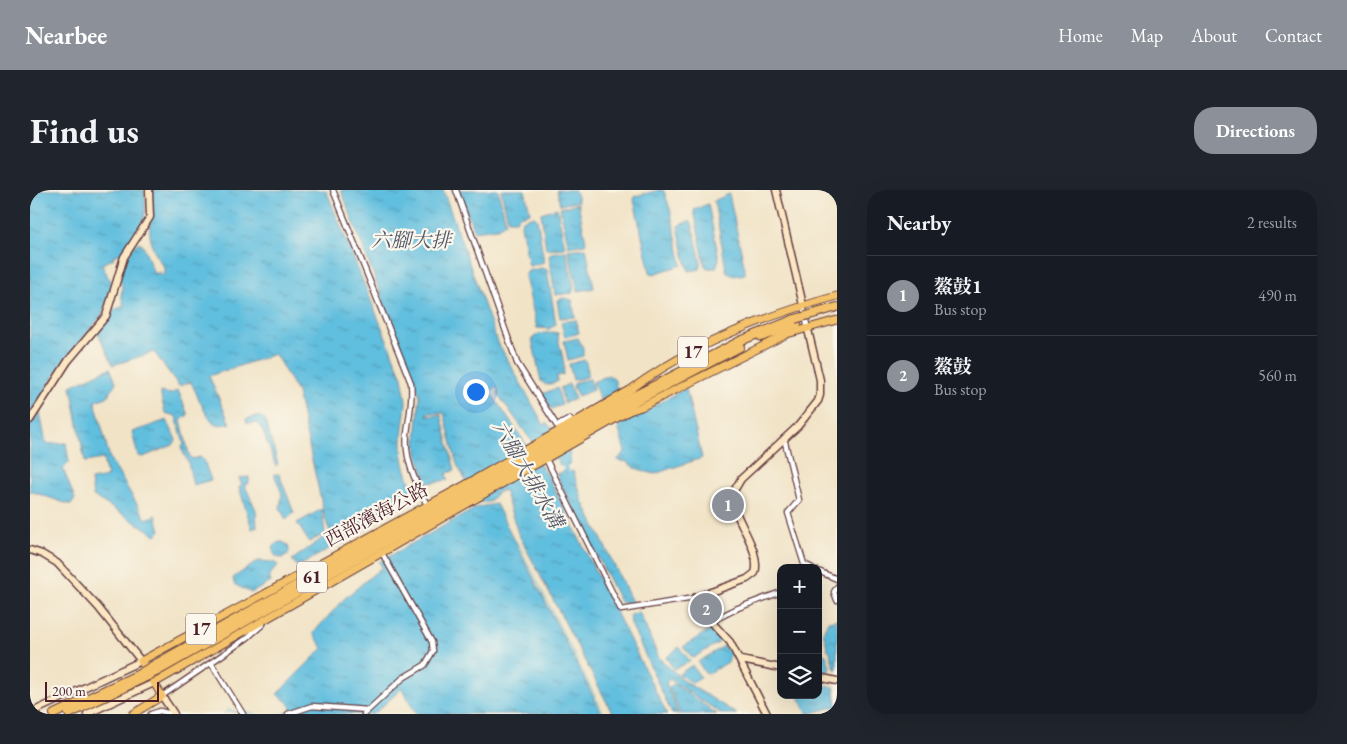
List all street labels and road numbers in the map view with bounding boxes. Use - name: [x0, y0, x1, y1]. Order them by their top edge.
- road number: 17: [678, 336, 708, 368]
- street label: 西部濱海公路: [320, 477, 432, 552]
- road number: 61: [297, 562, 327, 592]
- road number: 17: [186, 614, 216, 644]

